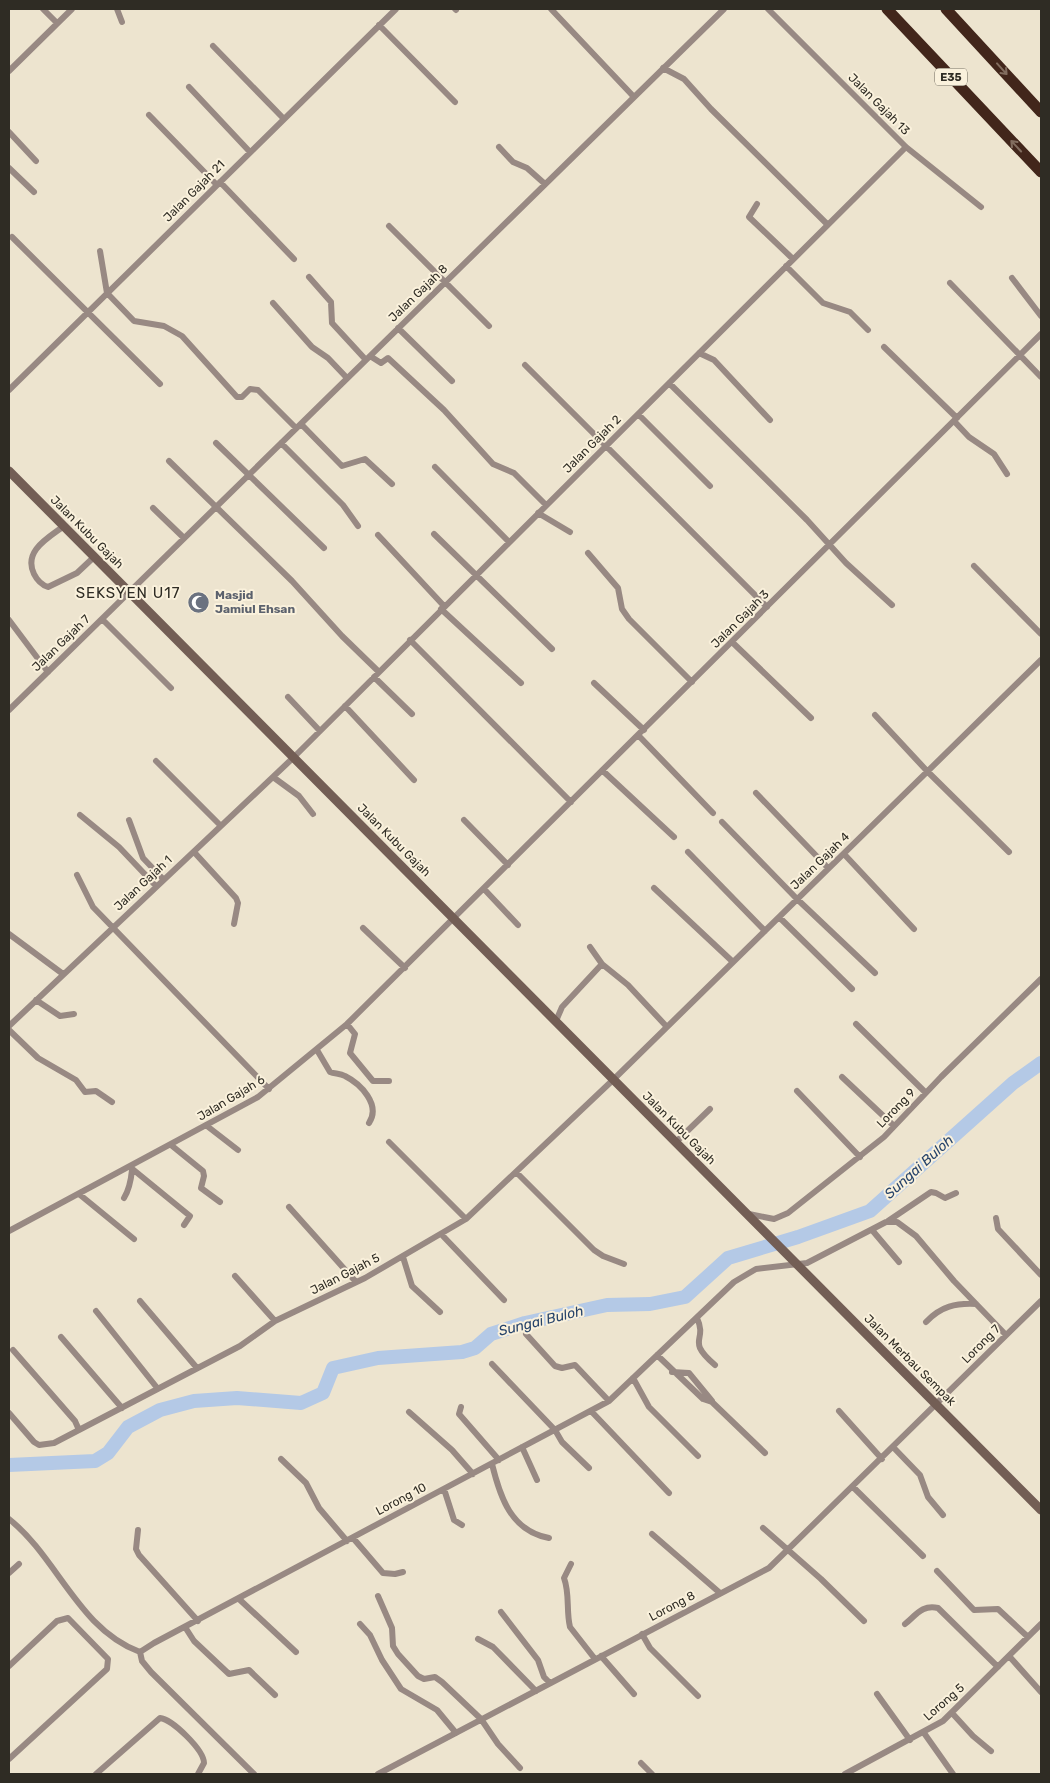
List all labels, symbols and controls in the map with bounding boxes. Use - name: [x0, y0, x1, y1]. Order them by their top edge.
- one-way arrow: [996, 62, 1008, 75]
- road number: E35: [935, 68, 967, 86]
- street label: Jalan Gajah 13: [845, 70, 913, 138]
- one-way arrow: [1010, 140, 1022, 153]
- street label: Jalan Gajah 21: [160, 157, 228, 225]
- street label: Jalan Gajah 8: [386, 261, 450, 325]
- street label: Jalan Gajah 2: [560, 412, 624, 476]
- street label: Jalan Kubu Gajah: [48, 493, 126, 571]
- district label: SEKSYEN U17: [76, 584, 180, 602]
- street label: Jalan Gajah 3: [708, 587, 772, 651]
- place label: Masjid Jamiul Ehsan: [215, 588, 295, 616]
- mosque icon: Masjid Jamiul Ehsan: [187, 590, 211, 614]
- street label: Jalan Gajah 7: [29, 612, 93, 674]
- street label: Jalan Kubu Gajah: [355, 801, 433, 879]
- street label: Jalan Gajah 4: [788, 829, 853, 893]
- street label: Jalan Gajah 1: [111, 853, 175, 913]
- street label: Jalan Gajah 6: [195, 1072, 267, 1124]
- street label: Lorong 9: [874, 1085, 918, 1131]
- street label: Jalan Kubu Gajah: [640, 1089, 718, 1167]
- water label: Sungai Buloh: [881, 1132, 957, 1202]
- street label: Jalan Gajah 5: [308, 1251, 382, 1297]
- water label: Sungai Buloh: [497, 1302, 585, 1340]
- street label: Jalan Merbau Sempak: [861, 1311, 959, 1409]
- street label: Lorong 7: [959, 1322, 1003, 1366]
- street label: Lorong 10: [373, 1480, 429, 1518]
- street label: Lorong 8: [647, 1588, 697, 1624]
- street label: Lorong 5: [921, 1681, 967, 1723]

